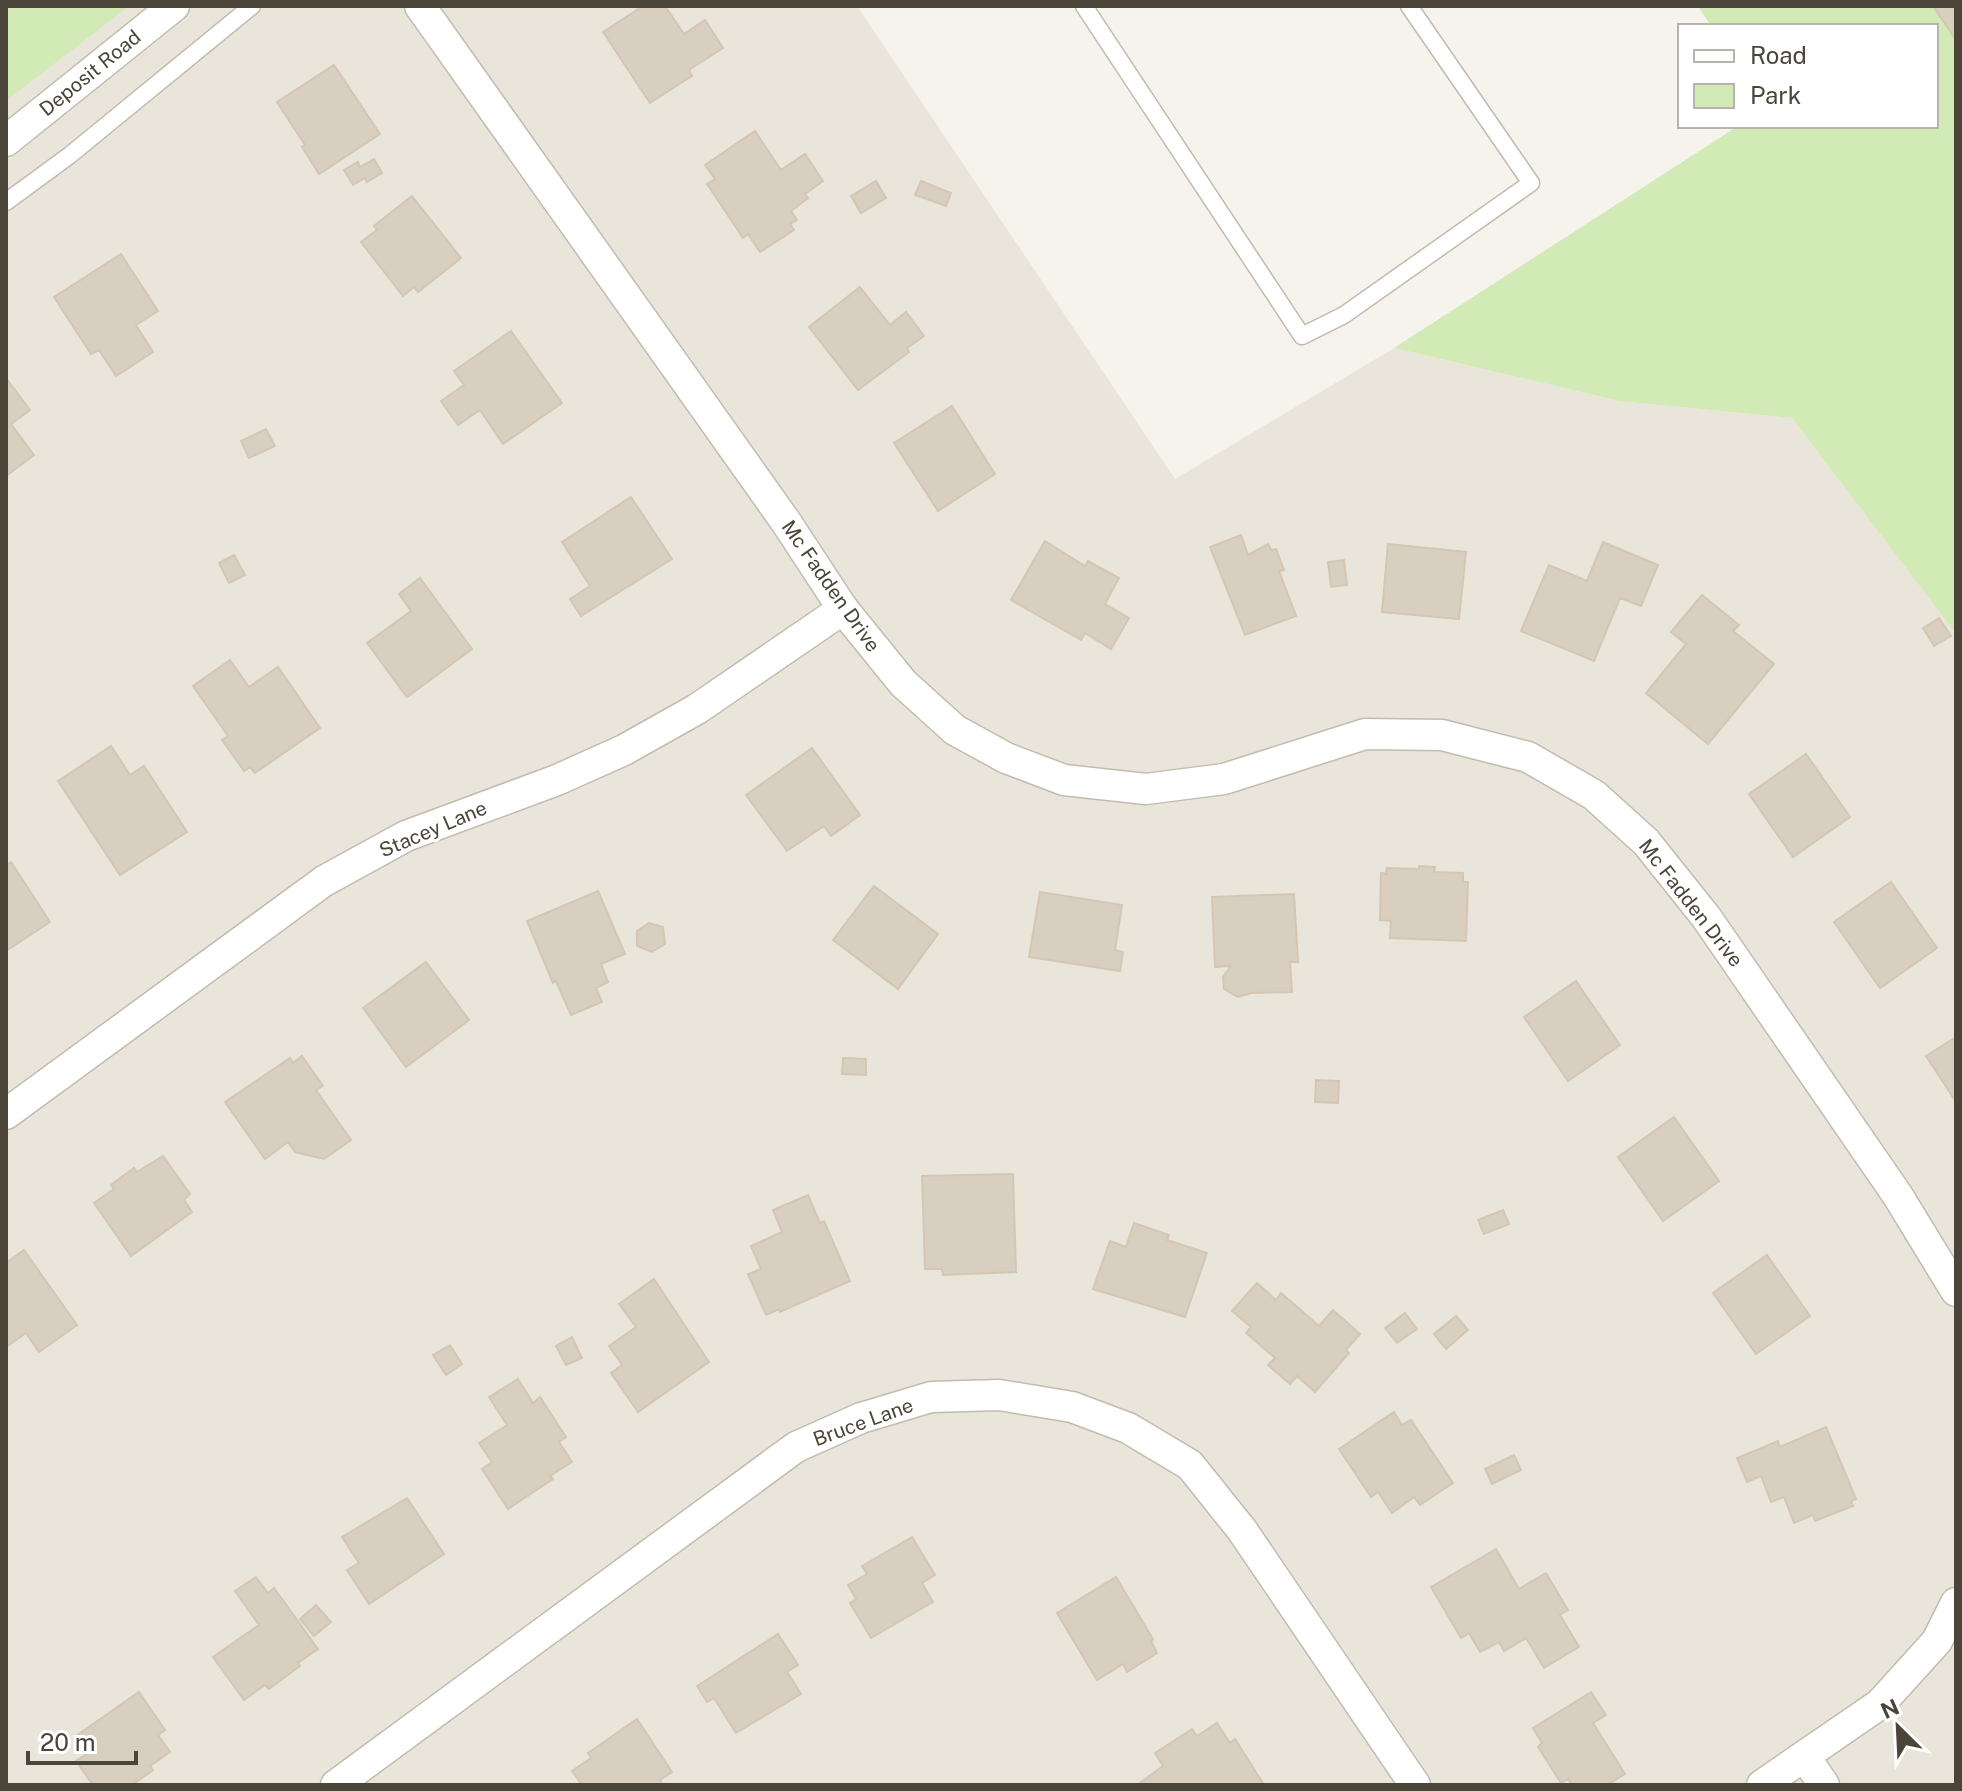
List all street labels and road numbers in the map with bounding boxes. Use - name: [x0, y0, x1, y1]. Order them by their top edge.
- street label: Deposit Road: [34, 25, 146, 121]
- street label: Mc Fadden Drive: [777, 515, 885, 657]
- street label: Stacey Lane: [376, 796, 490, 862]
- street label: Mc Fadden Drive: [1634, 834, 1748, 972]
- street label: Bruce Lane: [810, 1393, 916, 1451]

